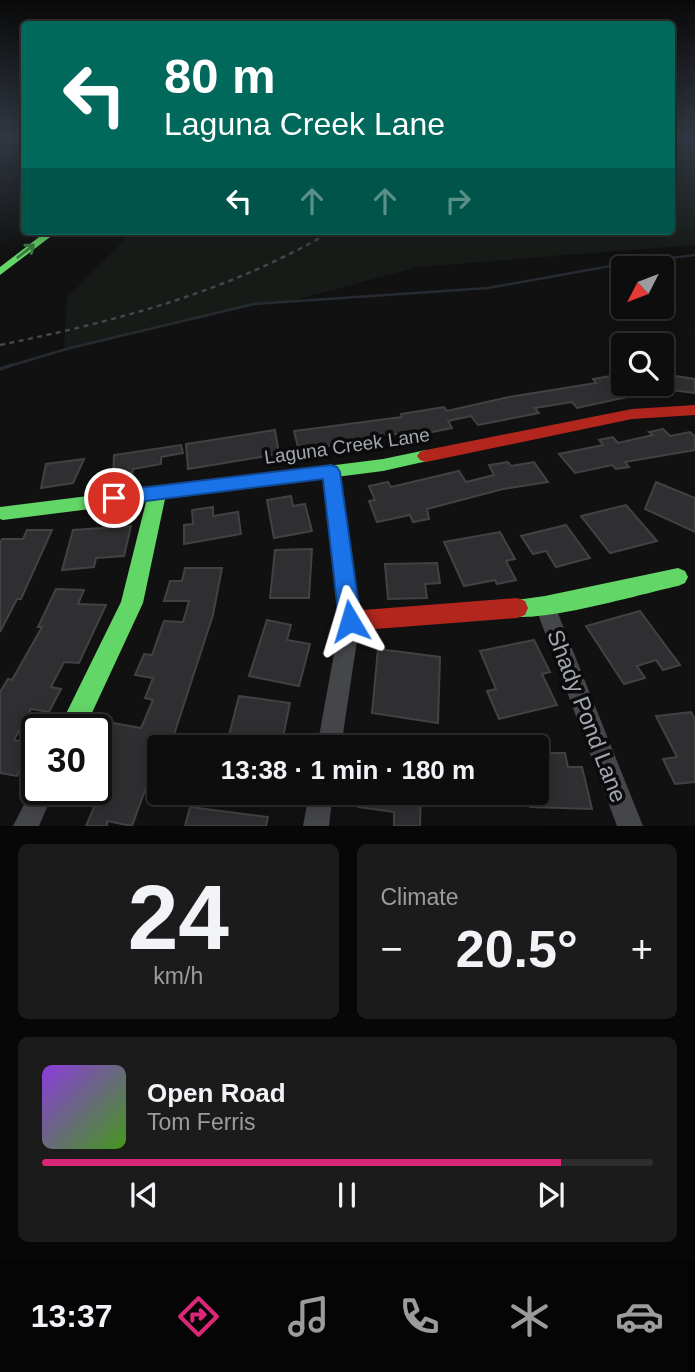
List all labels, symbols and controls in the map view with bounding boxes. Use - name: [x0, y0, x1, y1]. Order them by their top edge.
- icon: left: [49, 49, 140, 140]
- text: 80 m: [164, 49, 276, 103]
- text: Laguna Creek Lane: [164, 106, 445, 142]
- icon: left: [220, 182, 258, 220]
- icon: ahead: [293, 182, 331, 220]
- icon: ahead: [366, 182, 404, 220]
- icon: right: [439, 182, 477, 220]
- one-way arrow: [17, 244, 35, 259]
- north arrow: [611, 256, 674, 318]
- map controls: [611, 256, 674, 396]
- button: search: [611, 333, 674, 396]
- street label: Laguna Creek Lane: [263, 424, 431, 468]
- pin: [84, 468, 144, 528]
- icon: arrive: [95, 479, 133, 517]
- position arrow: [313, 584, 387, 658]
- street label: Shady Pond Lane: [542, 626, 632, 806]
- speed limit sign: 30: [21, 714, 112, 805]
- text: 13:38 · 1 min · 180 m: [221, 755, 475, 785]
- text: 24: [128, 867, 229, 968]
- text: Climate: [381, 884, 458, 910]
- text: 20.5°: [456, 920, 578, 978]
- text: −: [381, 928, 403, 970]
- text: +: [631, 928, 653, 970]
- text: km/h: [153, 963, 203, 989]
- text: Open Road: [147, 1078, 286, 1108]
- text: Tom Ferris: [147, 1109, 256, 1135]
- icon: previous: [125, 1176, 163, 1214]
- icon: pause: [328, 1176, 366, 1214]
- icon: next: [532, 1176, 570, 1214]
- icon: directions: [174, 1292, 223, 1341]
- icon: music: [284, 1292, 333, 1341]
- icon: phone: [395, 1292, 444, 1341]
- icon: climate: [505, 1292, 554, 1341]
- icon: car: [615, 1292, 664, 1341]
- text: 13:37: [31, 1298, 113, 1334]

